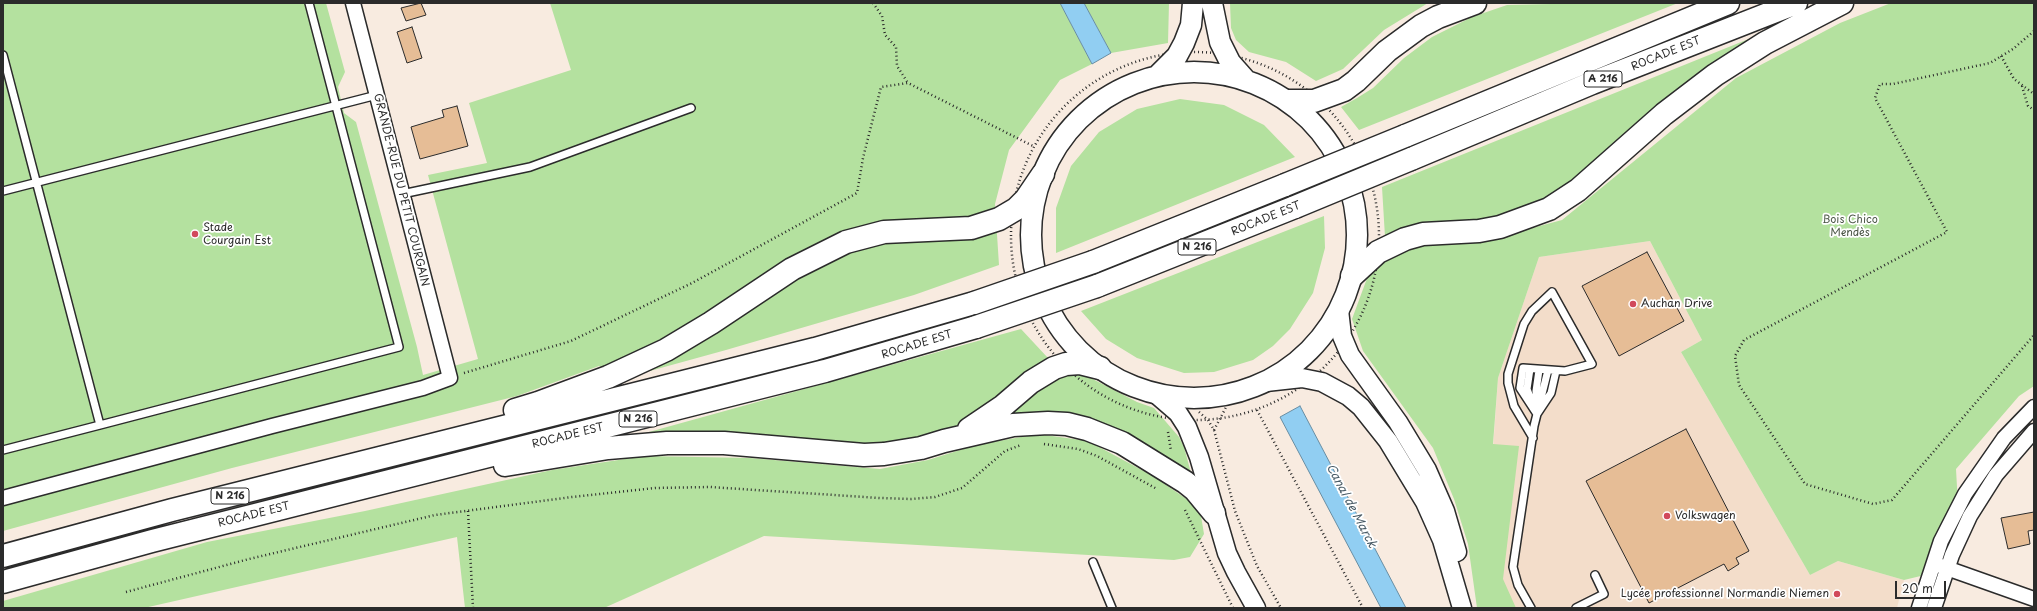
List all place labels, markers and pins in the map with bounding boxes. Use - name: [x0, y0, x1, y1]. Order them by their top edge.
- place label: Stade Courgain Est: [203, 221, 271, 247]
- marker: Stade Courgain Est: [190, 229, 200, 239]
- place label: Auchan Drive: [1641, 297, 1712, 311]
- marker: Auchan Drive: [1628, 299, 1638, 309]
- place label: Volkswagen: [1675, 509, 1736, 523]
- marker: Volkswagen: [1662, 511, 1672, 521]
- place label: Lycée professionnel Normandie Niemen: [1621, 587, 1829, 601]
- marker: Lycée professionnel Normandie Niemen: [1832, 589, 1842, 599]

